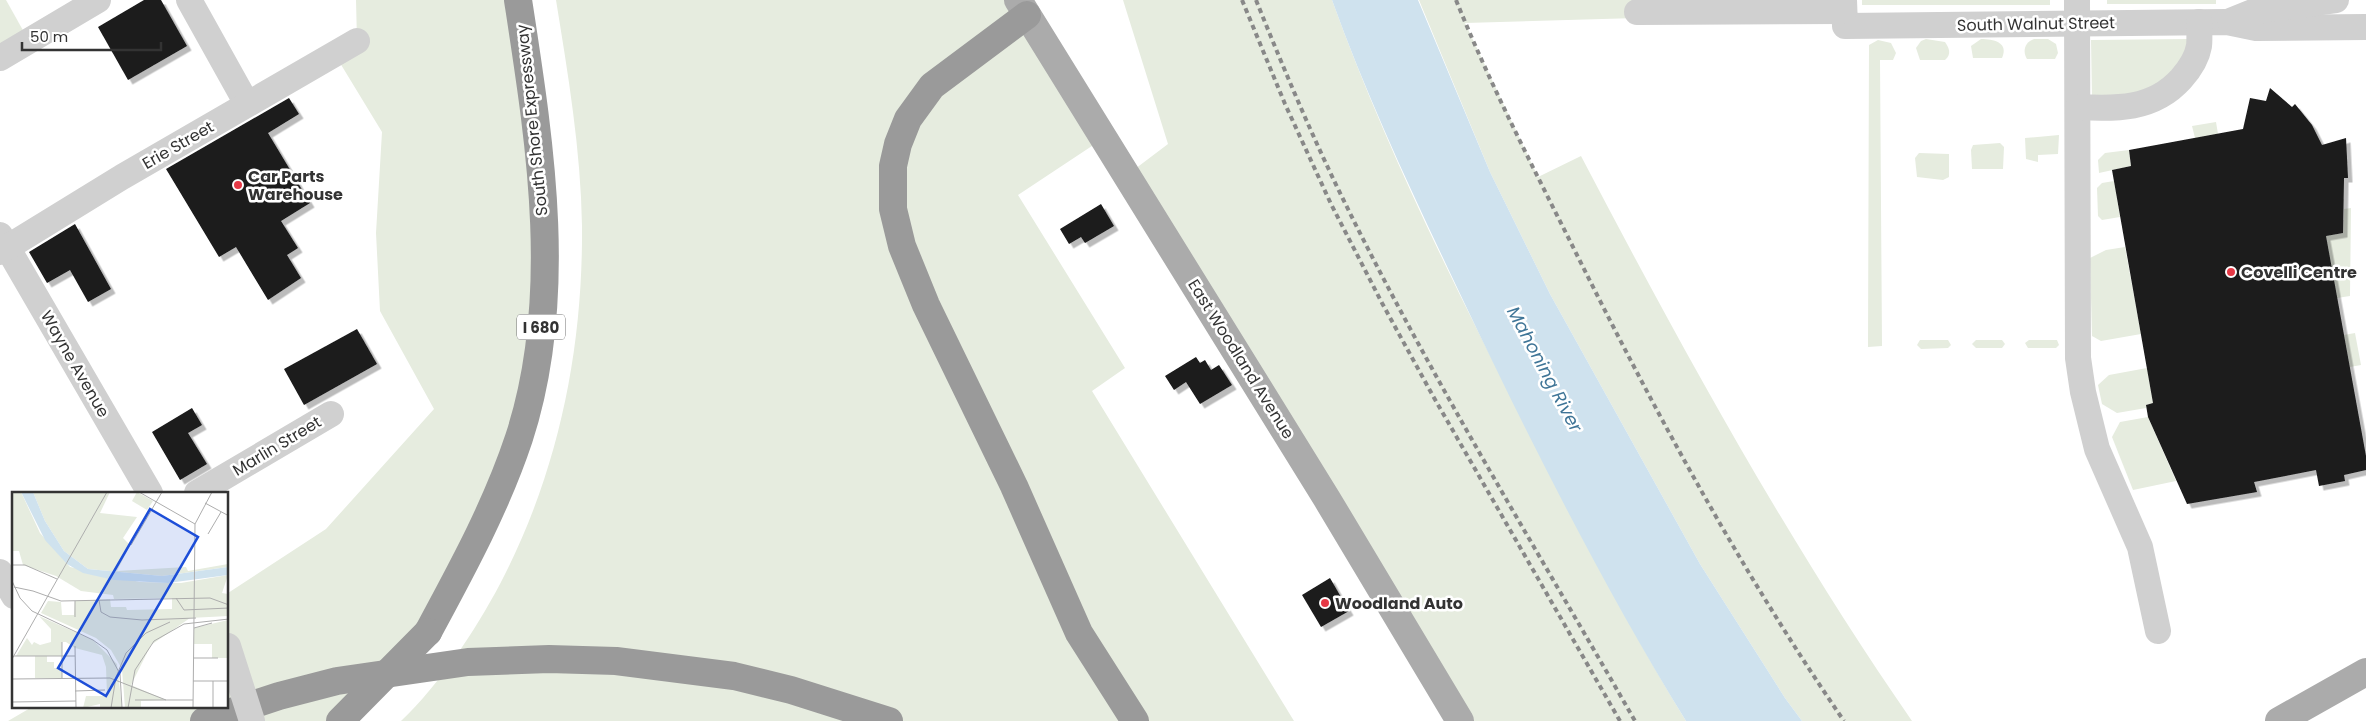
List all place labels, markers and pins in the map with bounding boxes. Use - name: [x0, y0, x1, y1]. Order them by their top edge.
- place label: Car Parts Warehouse: [248, 165, 343, 206]
- marker: Car Parts Warehouse: [232, 179, 244, 191]
- place label: Covelli Centre: [2241, 261, 2357, 284]
- marker: Covelli Centre: [2225, 266, 2237, 278]
- place label: Woodland Auto: [1335, 592, 1463, 615]
- marker: Woodland Auto: [1319, 597, 1331, 609]

